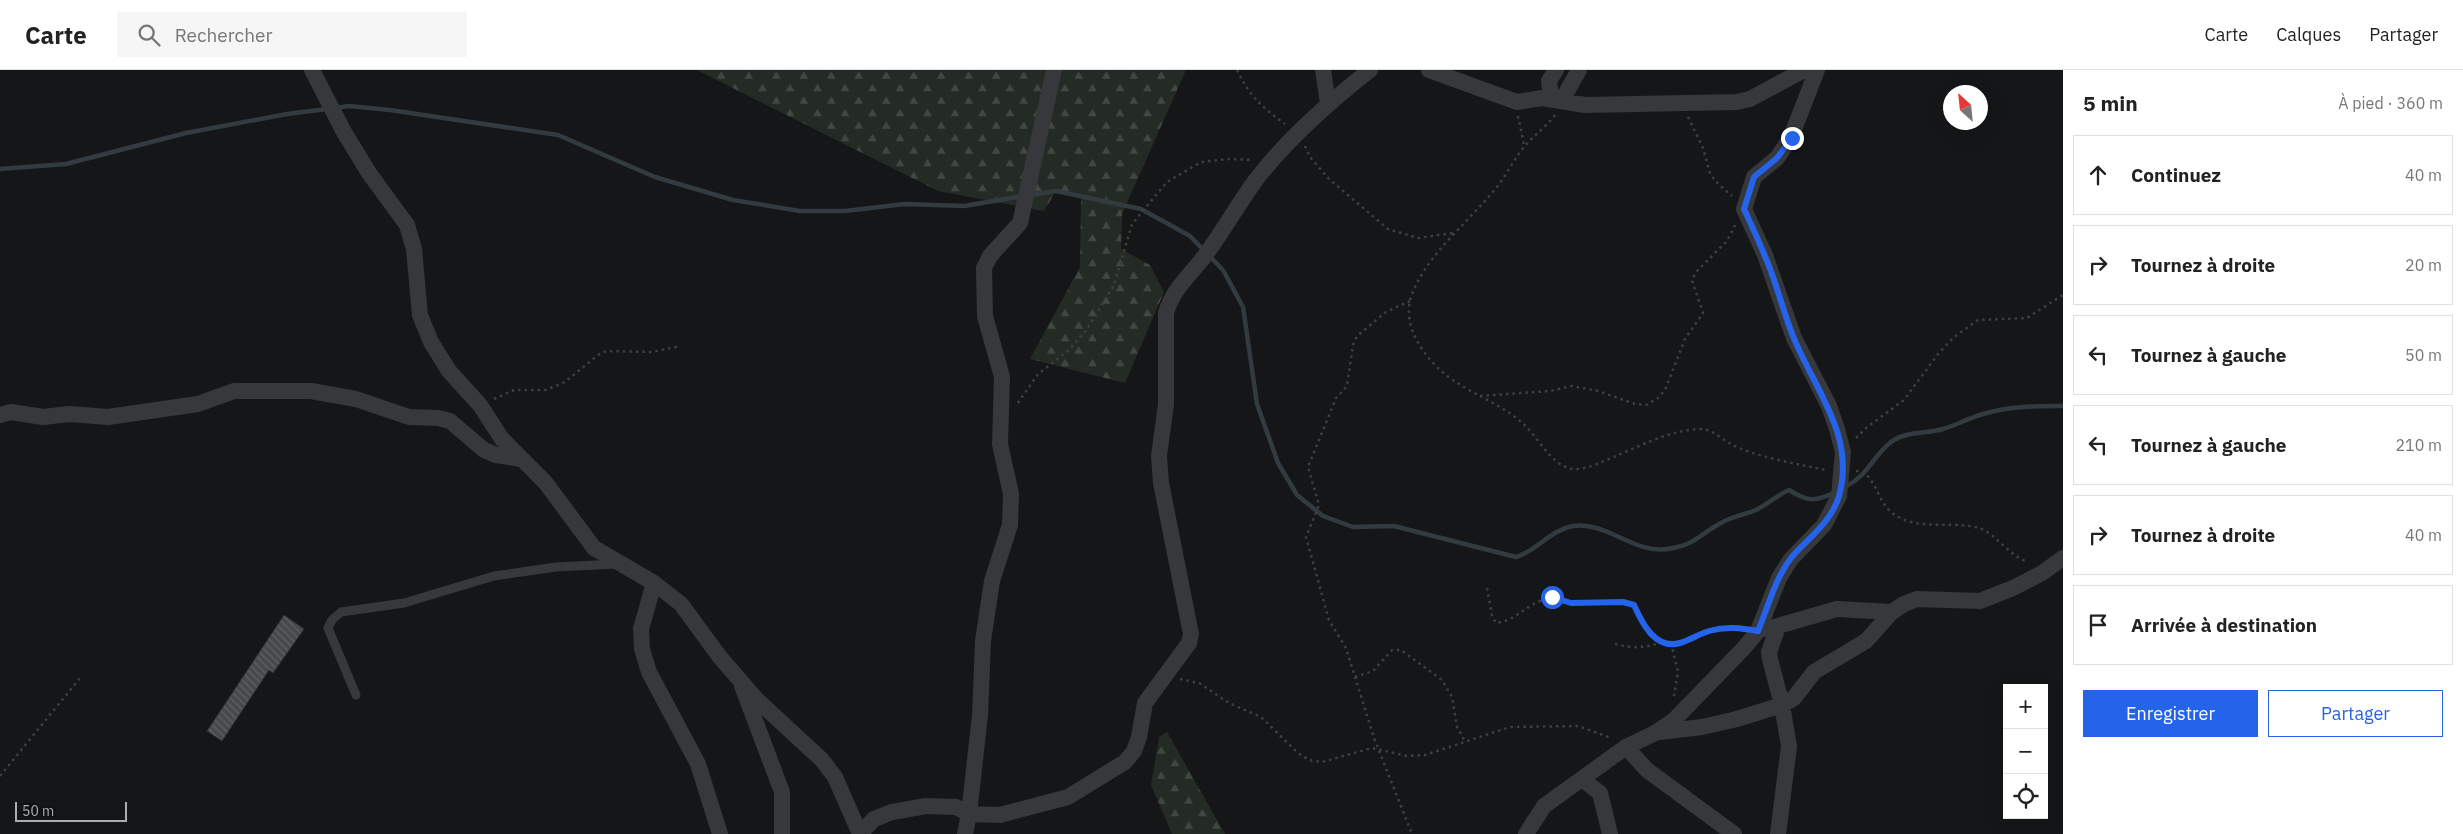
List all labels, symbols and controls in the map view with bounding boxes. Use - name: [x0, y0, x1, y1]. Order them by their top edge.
- search box: [117, 12, 467, 57]
- text: Carte: [25, 19, 87, 51]
- icon: search: [135, 21, 163, 49]
- text: Rechercher: [175, 23, 272, 47]
- text: Carte: [2205, 23, 2248, 46]
- text: Calques: [2276, 23, 2341, 46]
- text: Partager: [2369, 23, 2438, 46]
- north arrow: [1943, 85, 1988, 130]
- text: 5 min: [2083, 89, 2138, 117]
- text: À pied · 360 m: [2338, 93, 2443, 113]
- route end: [1781, 127, 1804, 150]
- icon: ahead: [2084, 161, 2112, 189]
- text: Continuez: [2131, 163, 2221, 187]
- text: 40 m: [2405, 165, 2442, 185]
- icon: right: [2084, 251, 2112, 279]
- text: Tournez à droite: [2131, 253, 2275, 277]
- text: 20 m: [2405, 255, 2442, 275]
- icon: left: [2084, 341, 2112, 369]
- text: Tournez à gauche: [2131, 343, 2287, 367]
- text: 50 m: [2405, 345, 2442, 365]
- icon: left: [2084, 431, 2112, 459]
- text: Tournez à gauche: [2131, 433, 2287, 457]
- text: 210 m: [2395, 435, 2442, 455]
- icon: right: [2084, 521, 2112, 549]
- text: Tournez à droite: [2131, 523, 2275, 547]
- text: 40 m: [2405, 525, 2442, 545]
- route start: [1541, 586, 1564, 609]
- icon: arrive: [2084, 611, 2112, 639]
- text: Arrivée à destination: [2131, 613, 2317, 637]
- map controls: [2003, 684, 2048, 819]
- button: +: [2003, 684, 2048, 729]
- button: Enregistrer: [2083, 690, 2258, 737]
- button: Partager: [2268, 690, 2443, 737]
- button: −: [2003, 729, 2048, 774]
- button: locate: [2003, 774, 2048, 819]
- scale bar: [15, 799, 128, 822]
- text: 50 m: [22, 802, 54, 820]

